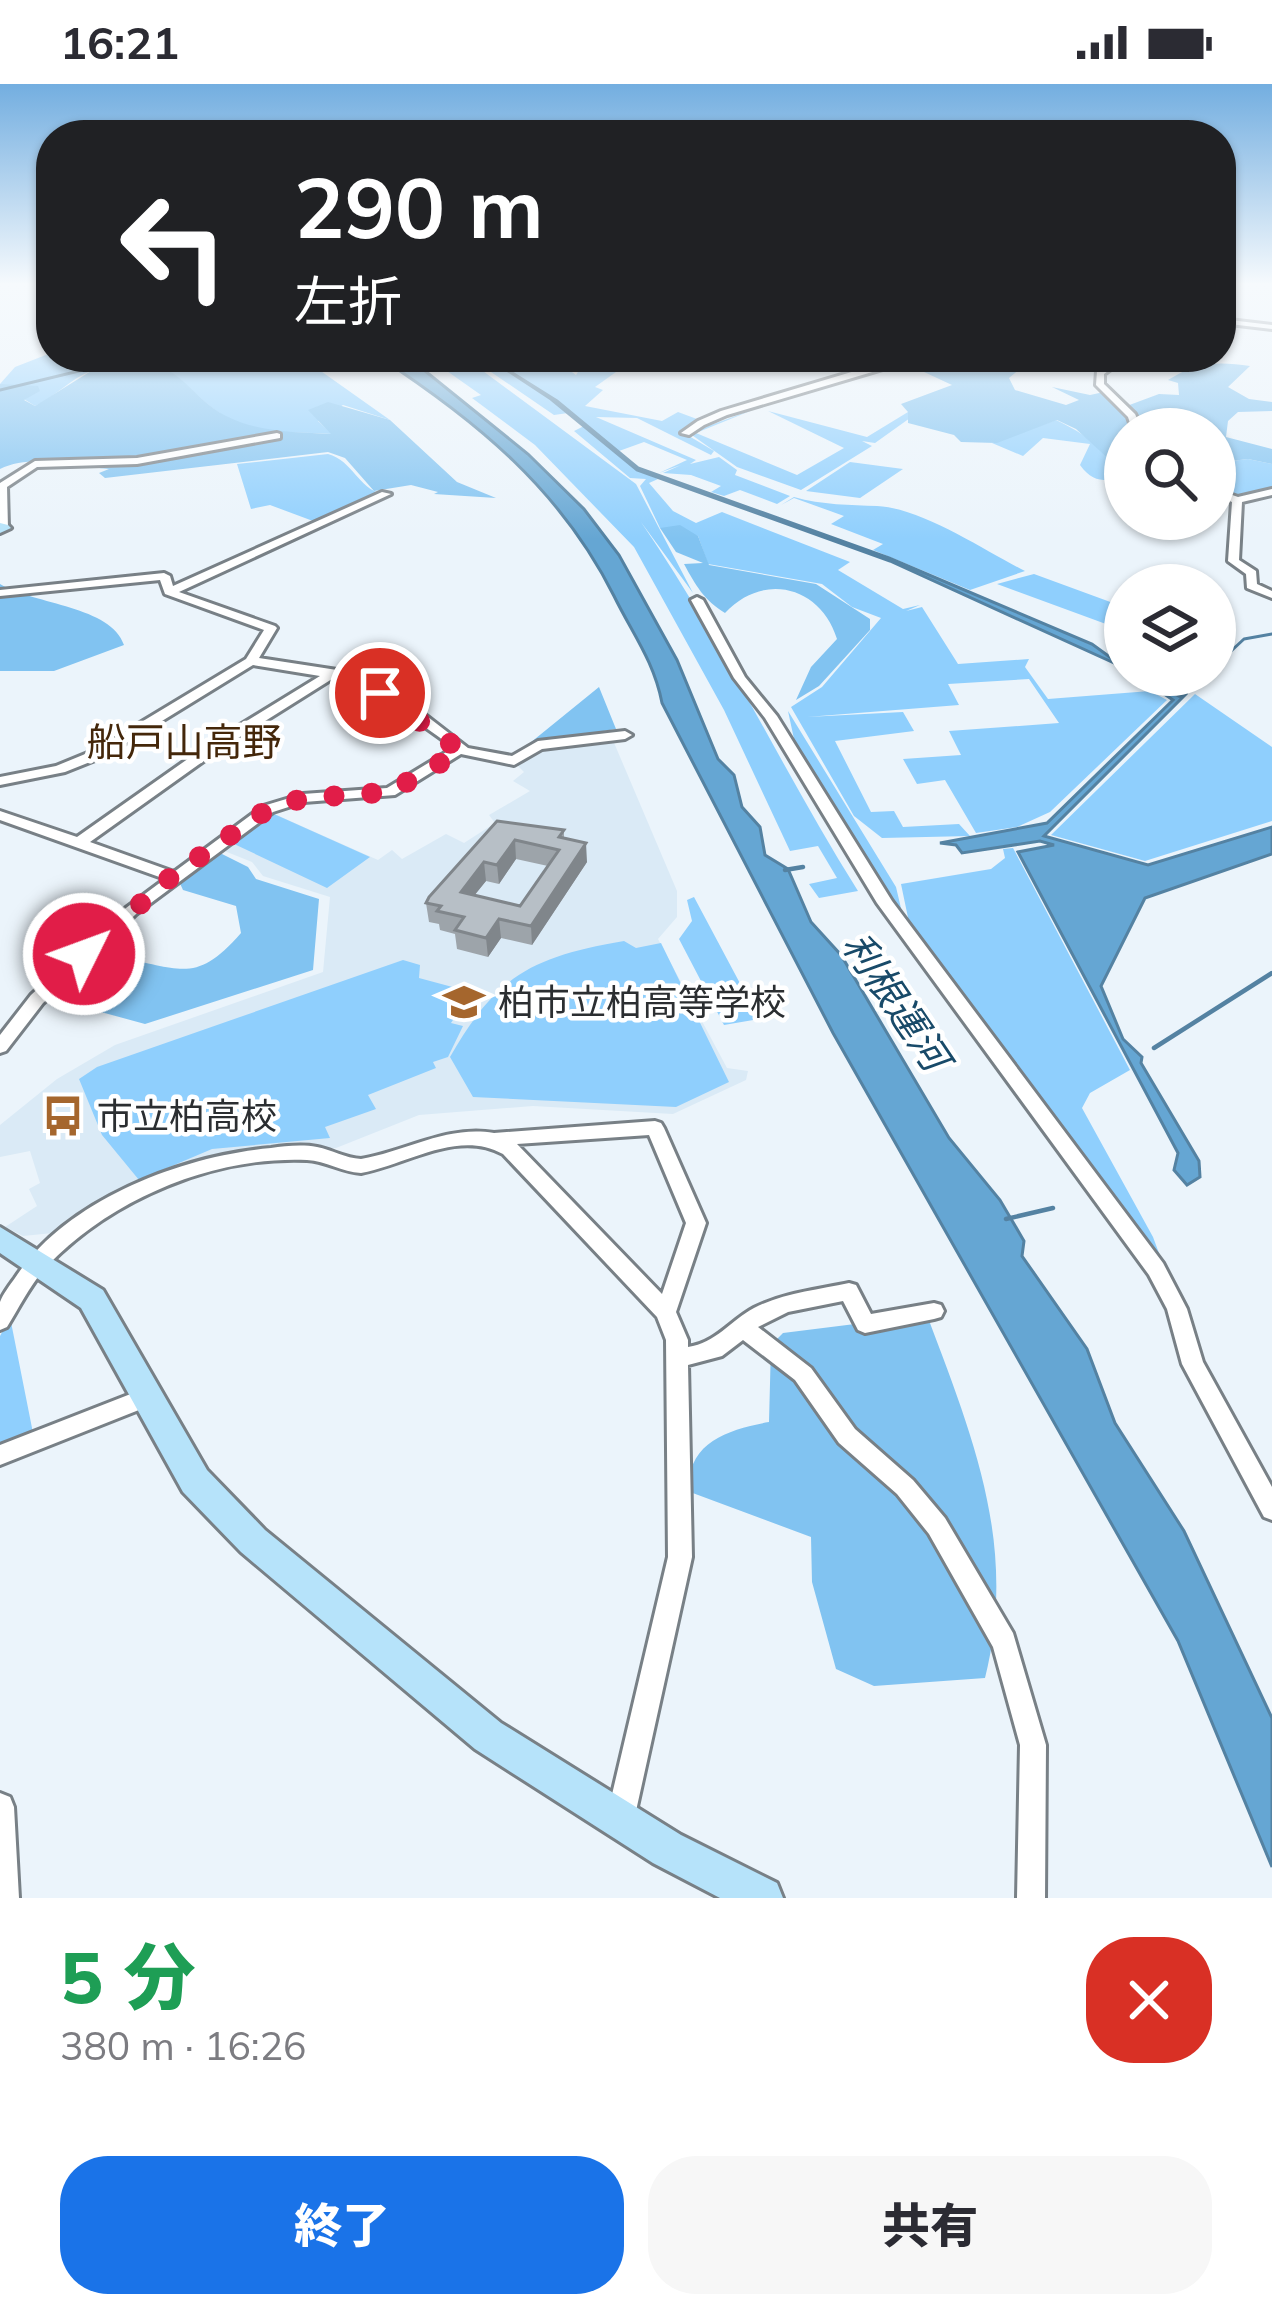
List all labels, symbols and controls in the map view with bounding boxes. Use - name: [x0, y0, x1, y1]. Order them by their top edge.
- text: 16:21: [60, 14, 179, 70]
- text: 290 m: [294, 154, 544, 259]
- icon: left: [96, 168, 252, 324]
- text: 左折: [294, 267, 402, 335]
- map controls: [1104, 408, 1236, 696]
- button: search: [1104, 408, 1236, 540]
- button: layers: [1104, 564, 1236, 696]
- pin: [329, 642, 431, 744]
- icon: arrive: [347, 660, 413, 726]
- district label: 船戸山高野: [86, 717, 282, 766]
- position arrow: [21, 891, 147, 1017]
- water label: 利根運河: [832, 922, 964, 1085]
- school or university icon: 柏市立柏高等学校: [441, 979, 487, 1025]
- place label: 柏市立柏高等学校: [498, 979, 786, 1024]
- bus stop icon: 市立柏高校: [40, 1093, 86, 1139]
- place label: 市立柏高校: [97, 1093, 277, 1138]
- text: 5 分: [60, 1931, 196, 2021]
- button: close: [1086, 1937, 1212, 2063]
- text: 380 m · 16:26: [60, 2021, 306, 2070]
- button: 終了: [60, 2156, 624, 2294]
- button: 共有: [648, 2156, 1212, 2294]

